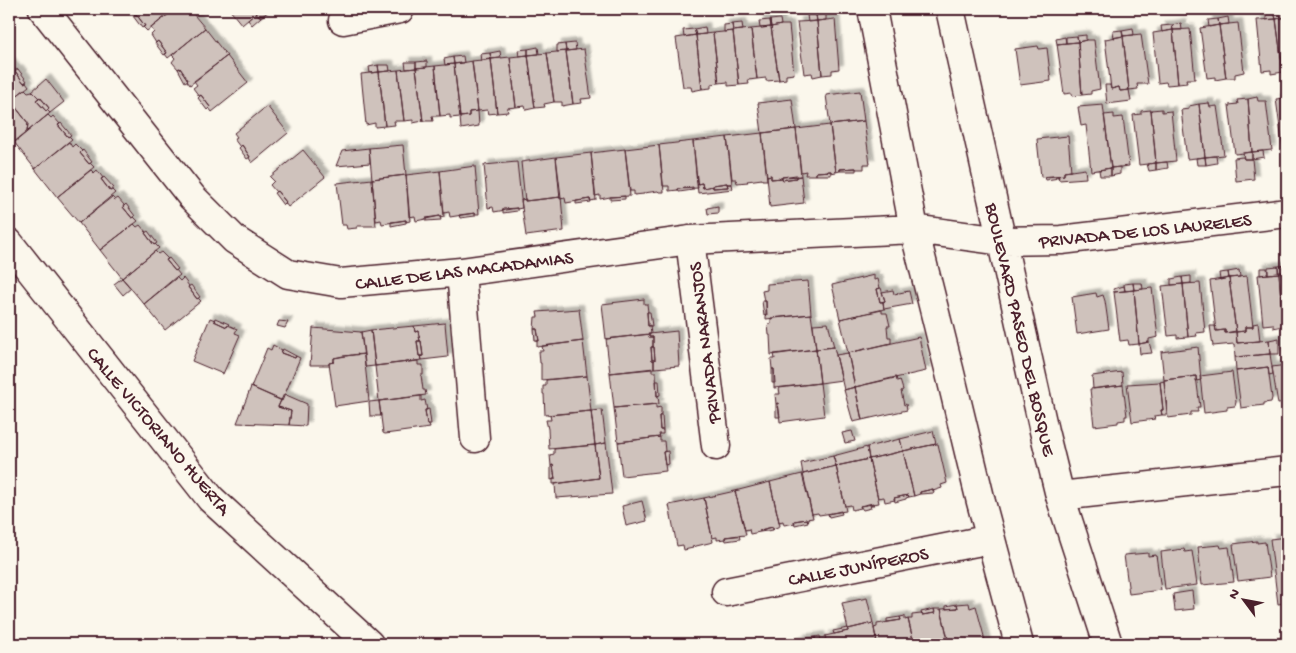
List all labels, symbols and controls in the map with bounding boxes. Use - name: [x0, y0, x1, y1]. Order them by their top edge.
- street label: BOULEVARD PASEO DEL BOSQUE: [978, 200, 1059, 460]
- street label: PRIVADA DE LOS LAURELES: [1037, 210, 1253, 255]
- street label: CALLE DE LAS MACADAMIAS: [354, 248, 575, 297]
- street label: PRIVADA NARANJOS: [685, 260, 728, 426]
- street label: CALLE VICTORIANO HUERTA: [80, 344, 235, 522]
- street label: CALLE JUNÍPEROS: [787, 544, 931, 593]
- north arrow: [1218, 576, 1268, 626]
- text: N: [1225, 586, 1245, 603]

